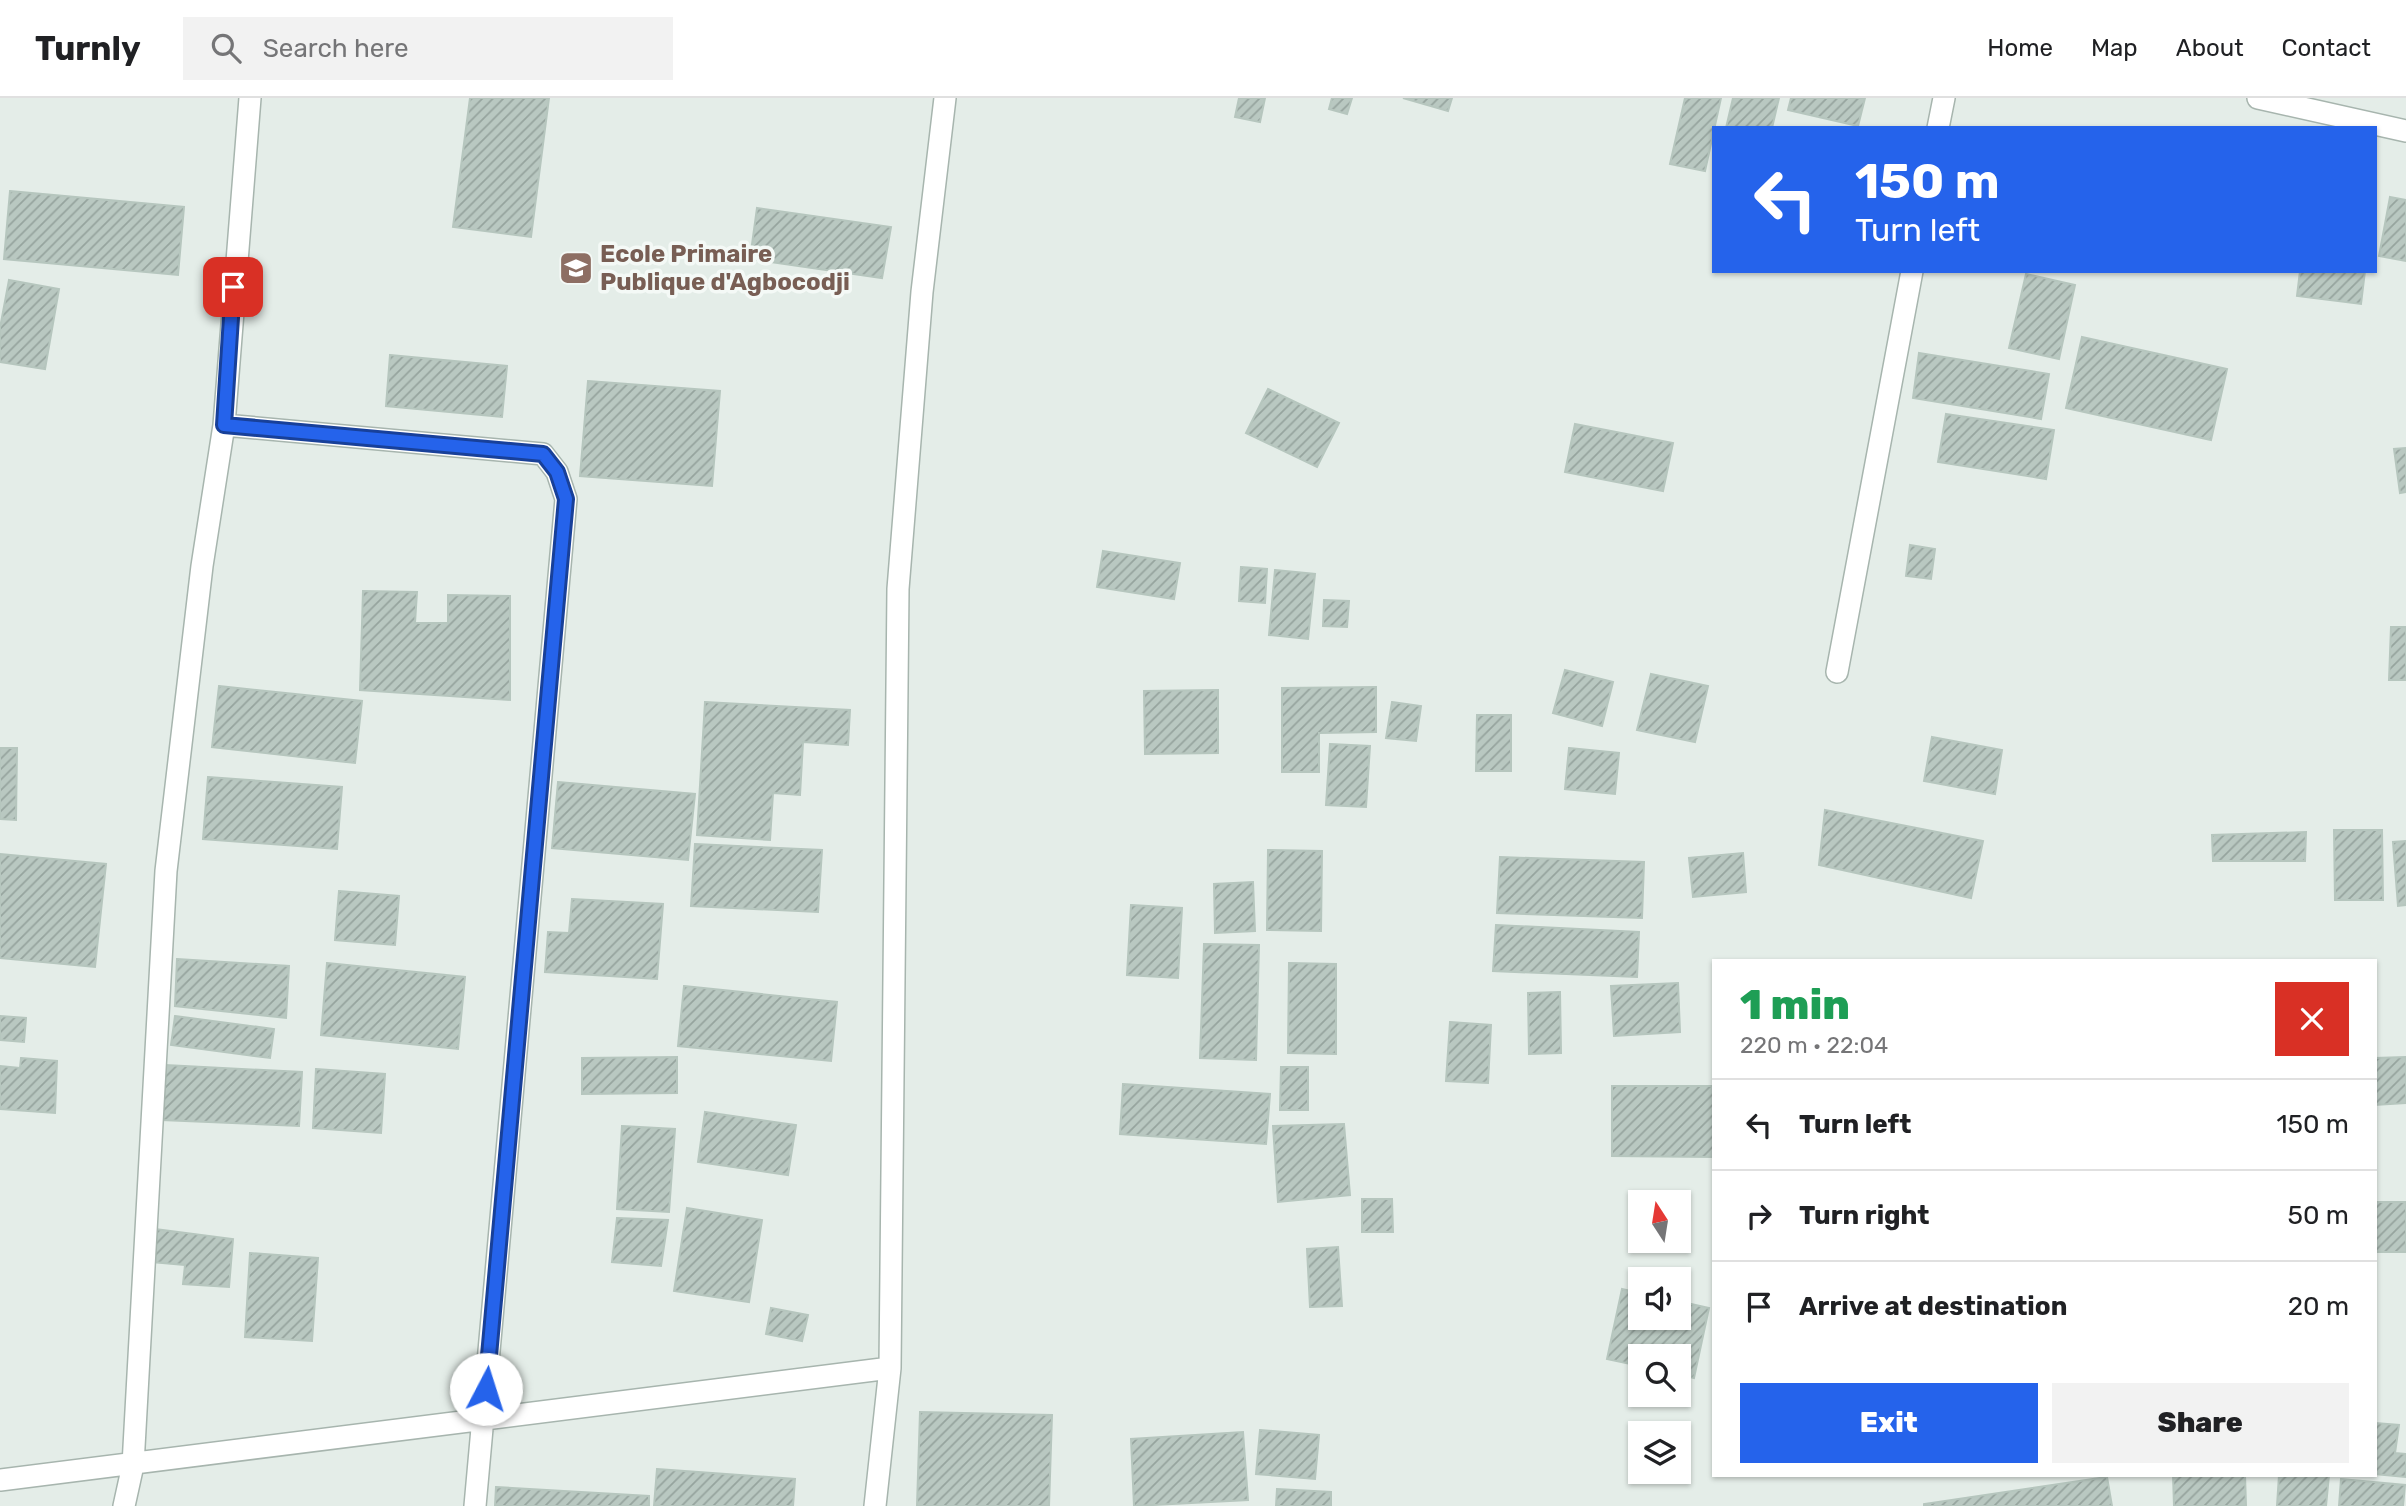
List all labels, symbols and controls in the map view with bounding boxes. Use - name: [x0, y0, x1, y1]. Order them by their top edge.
- search box: [183, 17, 673, 80]
- text: Turnly: [35, 29, 141, 68]
- icon: search: [207, 29, 245, 67]
- text: Search here: [263, 33, 409, 64]
- text: Home: [1987, 34, 2053, 62]
- text: Map: [2091, 34, 2138, 62]
- text: About: [2176, 34, 2244, 62]
- text: Contact: [2282, 34, 2371, 62]
- text: 150 m: [1855, 152, 2000, 210]
- icon: left: [1740, 154, 1831, 245]
- text: Turn left: [1855, 211, 1980, 249]
- place label: Ecole Primaire Publique d'Agbocodji: [600, 240, 850, 296]
- school or university icon: Ecole Primaire Publique d'Agbocodji: [557, 249, 595, 287]
- pin: [203, 257, 263, 317]
- icon: arrive: [214, 268, 252, 306]
- text: 1 min: [1740, 980, 1850, 1030]
- button: close: [2275, 982, 2349, 1056]
- text: 220 m · 22:04: [1740, 1031, 1888, 1059]
- icon: left: [1740, 1106, 1778, 1144]
- text: Turn left: [1799, 1109, 1911, 1140]
- text: 150 m: [2276, 1109, 2349, 1140]
- north arrow: [1628, 1190, 1690, 1253]
- map controls: [1628, 1190, 1691, 1484]
- icon: right: [1740, 1197, 1778, 1235]
- text: Turn right: [1799, 1200, 1929, 1231]
- text: 50 m: [2288, 1200, 2349, 1231]
- button: sound: [1628, 1267, 1691, 1330]
- icon: arrive: [1740, 1288, 1778, 1326]
- text: Arrive at destination: [1799, 1291, 2067, 1322]
- text: 20 m: [2288, 1291, 2349, 1322]
- button: search: [1628, 1344, 1691, 1407]
- position arrow: [449, 1352, 523, 1426]
- button: Exit: [1740, 1383, 2038, 1463]
- button: Share: [2052, 1383, 2349, 1463]
- button: layers: [1628, 1421, 1691, 1484]

